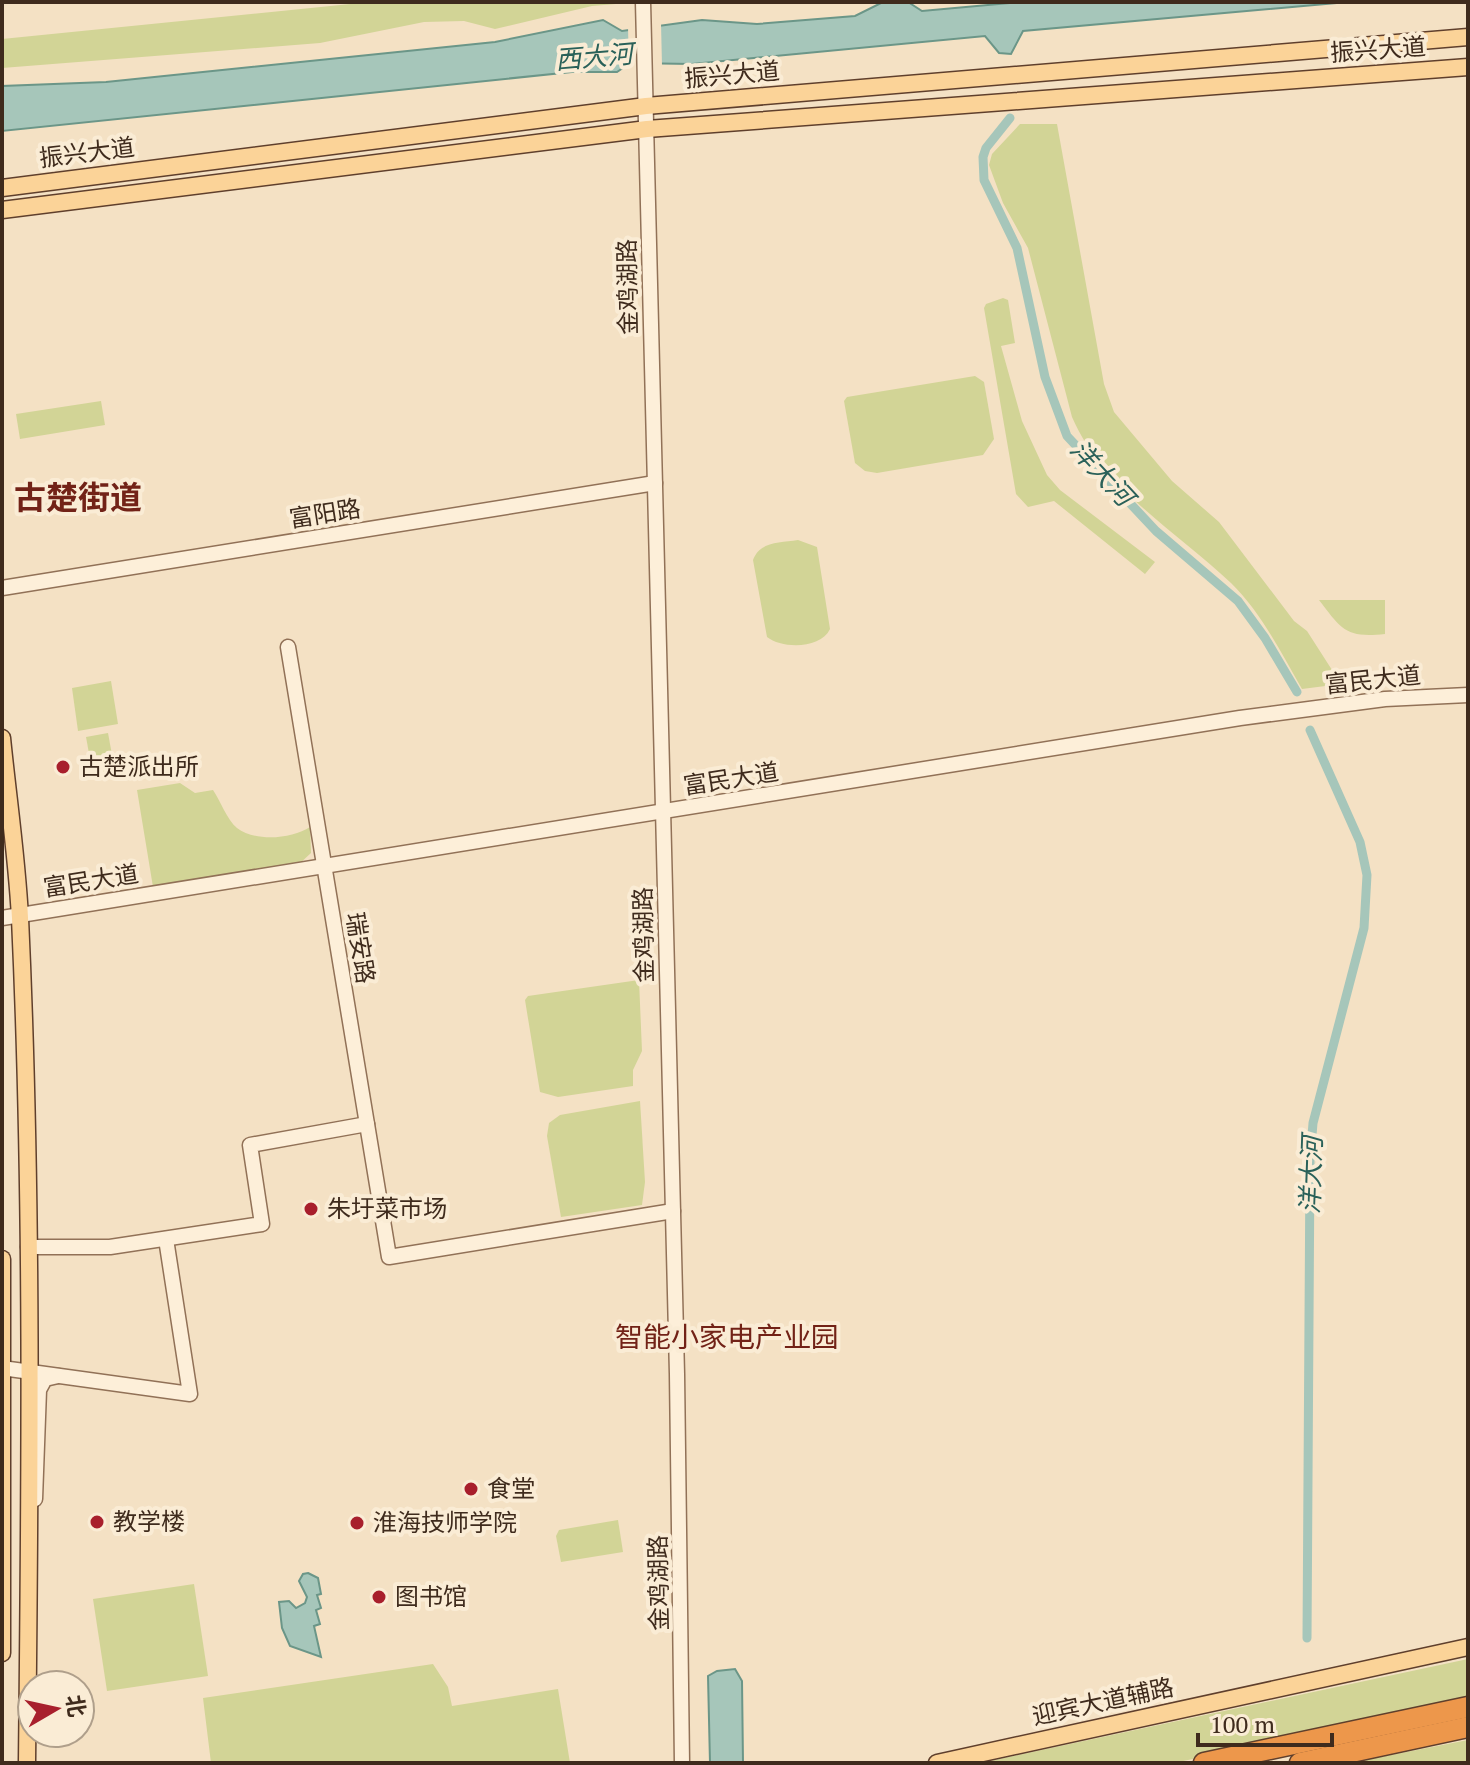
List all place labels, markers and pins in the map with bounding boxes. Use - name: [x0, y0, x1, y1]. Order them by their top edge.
- place label: 古楚派出所: [79, 750, 199, 782]
- marker: 古楚派出所: [54, 758, 72, 776]
- place label: 朱圩菜市场: [327, 1192, 447, 1224]
- marker: 朱圩菜市场: [302, 1200, 320, 1218]
- place label: 食堂: [487, 1472, 535, 1504]
- marker: 食堂: [462, 1480, 480, 1498]
- place label: 教学楼: [113, 1505, 185, 1537]
- place label: 淮海技师学院: [373, 1506, 517, 1538]
- marker: 教学楼: [88, 1513, 106, 1531]
- marker: 淮海技师学院: [348, 1514, 366, 1532]
- place label: 图书馆: [395, 1580, 467, 1612]
- marker: 图书馆: [370, 1588, 388, 1606]

